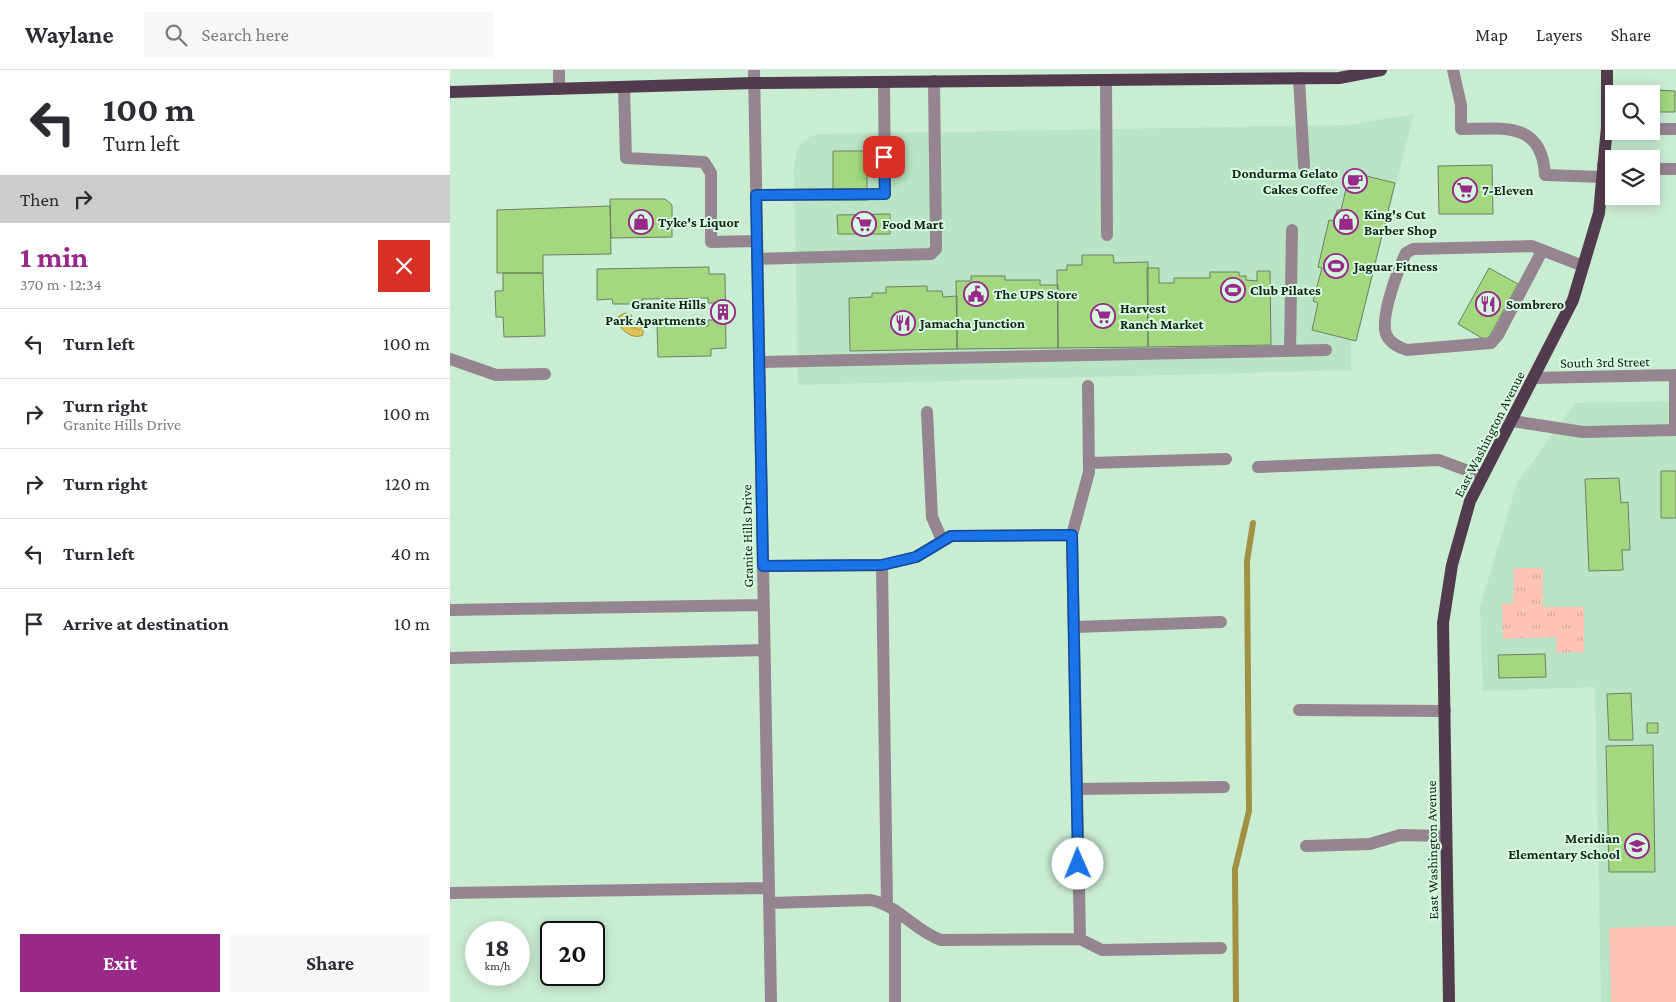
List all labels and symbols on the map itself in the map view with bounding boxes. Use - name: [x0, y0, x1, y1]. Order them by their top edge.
- pin: [863, 136, 905, 178]
- place label: Dondurma Gelato Cakes Coffee: [1232, 165, 1338, 197]
- cafe icon: Dondurma Gelato Cakes Coffee: [1342, 168, 1368, 194]
- supermarket icon: 7-Eleven: [1452, 177, 1478, 203]
- place label: 7-Eleven: [1482, 182, 1533, 198]
- place label: King's Cut Barber Shop: [1364, 206, 1437, 238]
- shop icon: Tyke's Liquor: [628, 209, 654, 235]
- shop icon: King's Cut Barber Shop: [1333, 209, 1359, 235]
- supermarket icon: Food Mart: [851, 211, 877, 237]
- place label: Tyke's Liquor: [658, 214, 740, 230]
- place label: Food Mart: [882, 216, 944, 232]
- sports icon: Jaguar Fitness: [1323, 253, 1349, 279]
- place label: Jaguar Fitness: [1352, 258, 1438, 274]
- sports icon: Club Pilates: [1220, 277, 1246, 303]
- public building icon: The UPS Store: [963, 281, 989, 307]
- place label: Club Pilates: [1250, 282, 1321, 298]
- place label: The UPS Store: [994, 286, 1078, 302]
- restaurant icon: Sombrero: [1475, 291, 1501, 317]
- place label: Granite Hills Park Apartments: [605, 296, 706, 328]
- place label: Sombrero: [1506, 296, 1564, 312]
- building icon: Granite Hills Park Apartments: [710, 299, 736, 325]
- place label: Harvest Ranch Market: [1120, 300, 1205, 332]
- supermarket icon: Harvest Ranch Market: [1090, 303, 1116, 329]
- restaurant icon: Jamacha Junction: [890, 310, 916, 336]
- place label: Jamacha Junction: [918, 315, 1025, 331]
- street label: South 3rd Street: [1560, 353, 1650, 371]
- street label: East Washington Avenue: [1450, 368, 1528, 500]
- street label: Granite Hills Drive: [738, 484, 756, 588]
- street label: East Washington Avenue: [1423, 780, 1441, 920]
- place label: Meridian Elementary School: [1508, 830, 1620, 862]
- school or university icon: Meridian Elementary School: [1624, 833, 1650, 859]
- position arrow: [1051, 837, 1103, 889]
- speed limit sign: 20: [540, 921, 605, 986]

